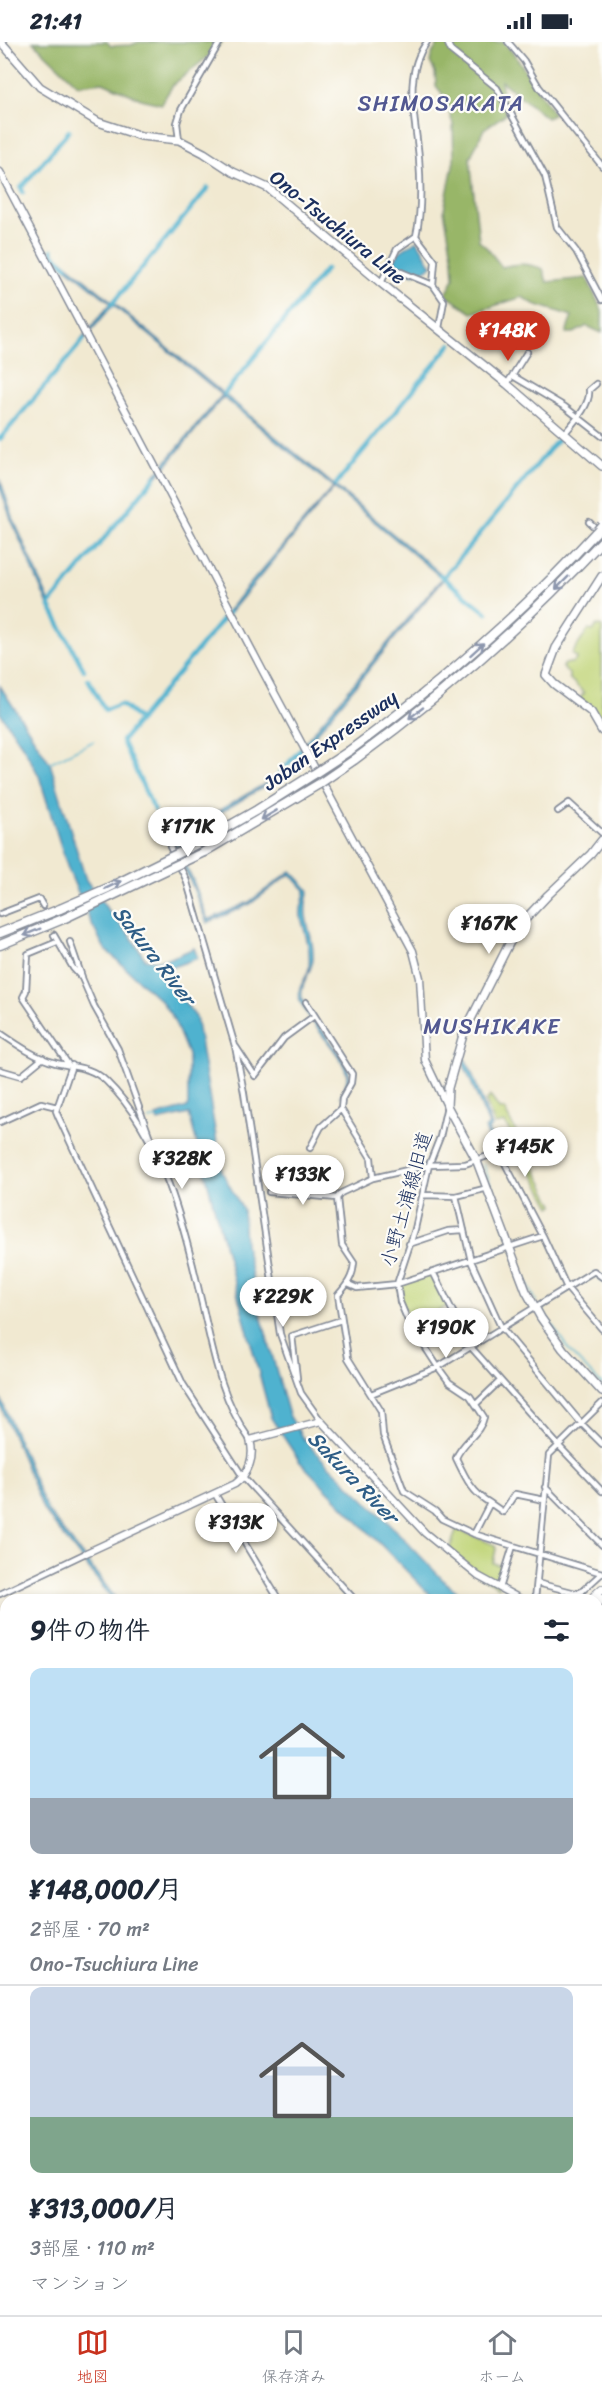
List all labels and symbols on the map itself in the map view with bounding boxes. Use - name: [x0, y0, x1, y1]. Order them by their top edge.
- district label: SHIMOSAKATA: [358, 84, 524, 123]
- street label: Ono-Tsuchiura Line: [261, 161, 414, 294]
- pin: ¥148K: [466, 311, 550, 362]
- one-way arrow: [554, 576, 569, 591]
- one-way arrow: [469, 642, 484, 656]
- street label: Joban Expressway: [255, 680, 406, 801]
- one-way arrow: [409, 707, 425, 720]
- pin: ¥171K: [146, 807, 230, 858]
- one-way arrow: [261, 809, 278, 821]
- one-way arrow: [104, 879, 122, 891]
- water label: Sakura River: [103, 897, 208, 1017]
- pin: ¥167K: [447, 904, 531, 955]
- one-way arrow: [23, 927, 41, 938]
- district label: MUSHIKAKE: [423, 1007, 561, 1046]
- street label: 小野土浦線旧道: [370, 1127, 443, 1271]
- pin: ¥145K: [483, 1127, 567, 1178]
- pin: ¥328K: [140, 1139, 224, 1190]
- pin: ¥133K: [261, 1155, 345, 1206]
- pin: ¥229K: [241, 1277, 325, 1328]
- pin: ¥190K: [404, 1308, 488, 1359]
- water label: Sakura River: [298, 1421, 411, 1536]
- pin: ¥313K: [194, 1503, 278, 1554]

